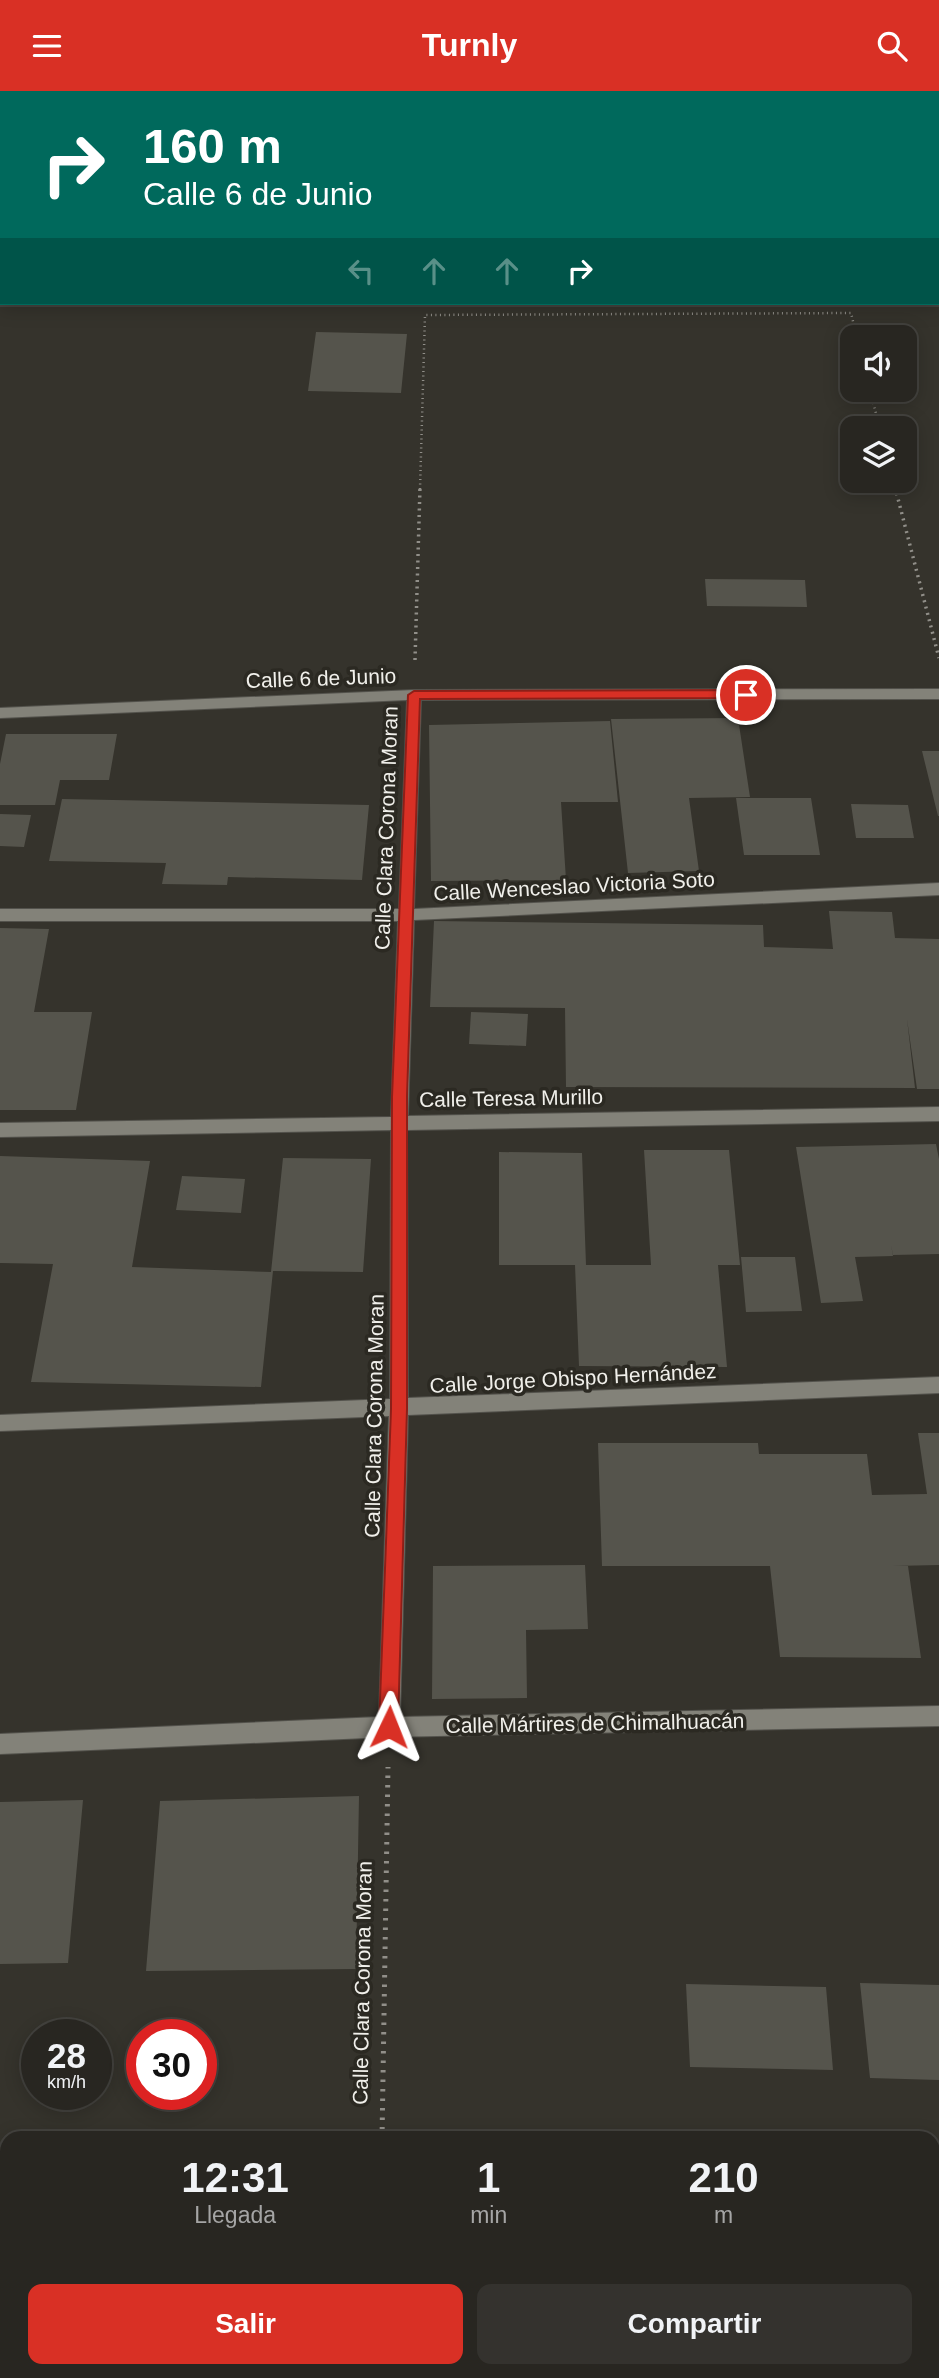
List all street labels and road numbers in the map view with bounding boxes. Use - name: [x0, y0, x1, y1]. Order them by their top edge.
- street label: Calle 6 de Junio: [245, 664, 397, 692]
- street label: Calle Clara Corona Moran: [370, 706, 402, 950]
- street label: Calle Wenceslao Victoria Soto: [433, 867, 715, 905]
- street label: Calle Teresa Murillo: [419, 1085, 603, 1111]
- street label: Calle Clara Corona Moran: [360, 1294, 388, 1538]
- street label: Calle Jorge Obispo Hernández: [429, 1359, 717, 1397]
- street label: Calle Mártires de Chimalhuacán: [445, 1709, 745, 1737]
- street label: Calle Clara Corona Moran: [348, 1861, 376, 2105]

